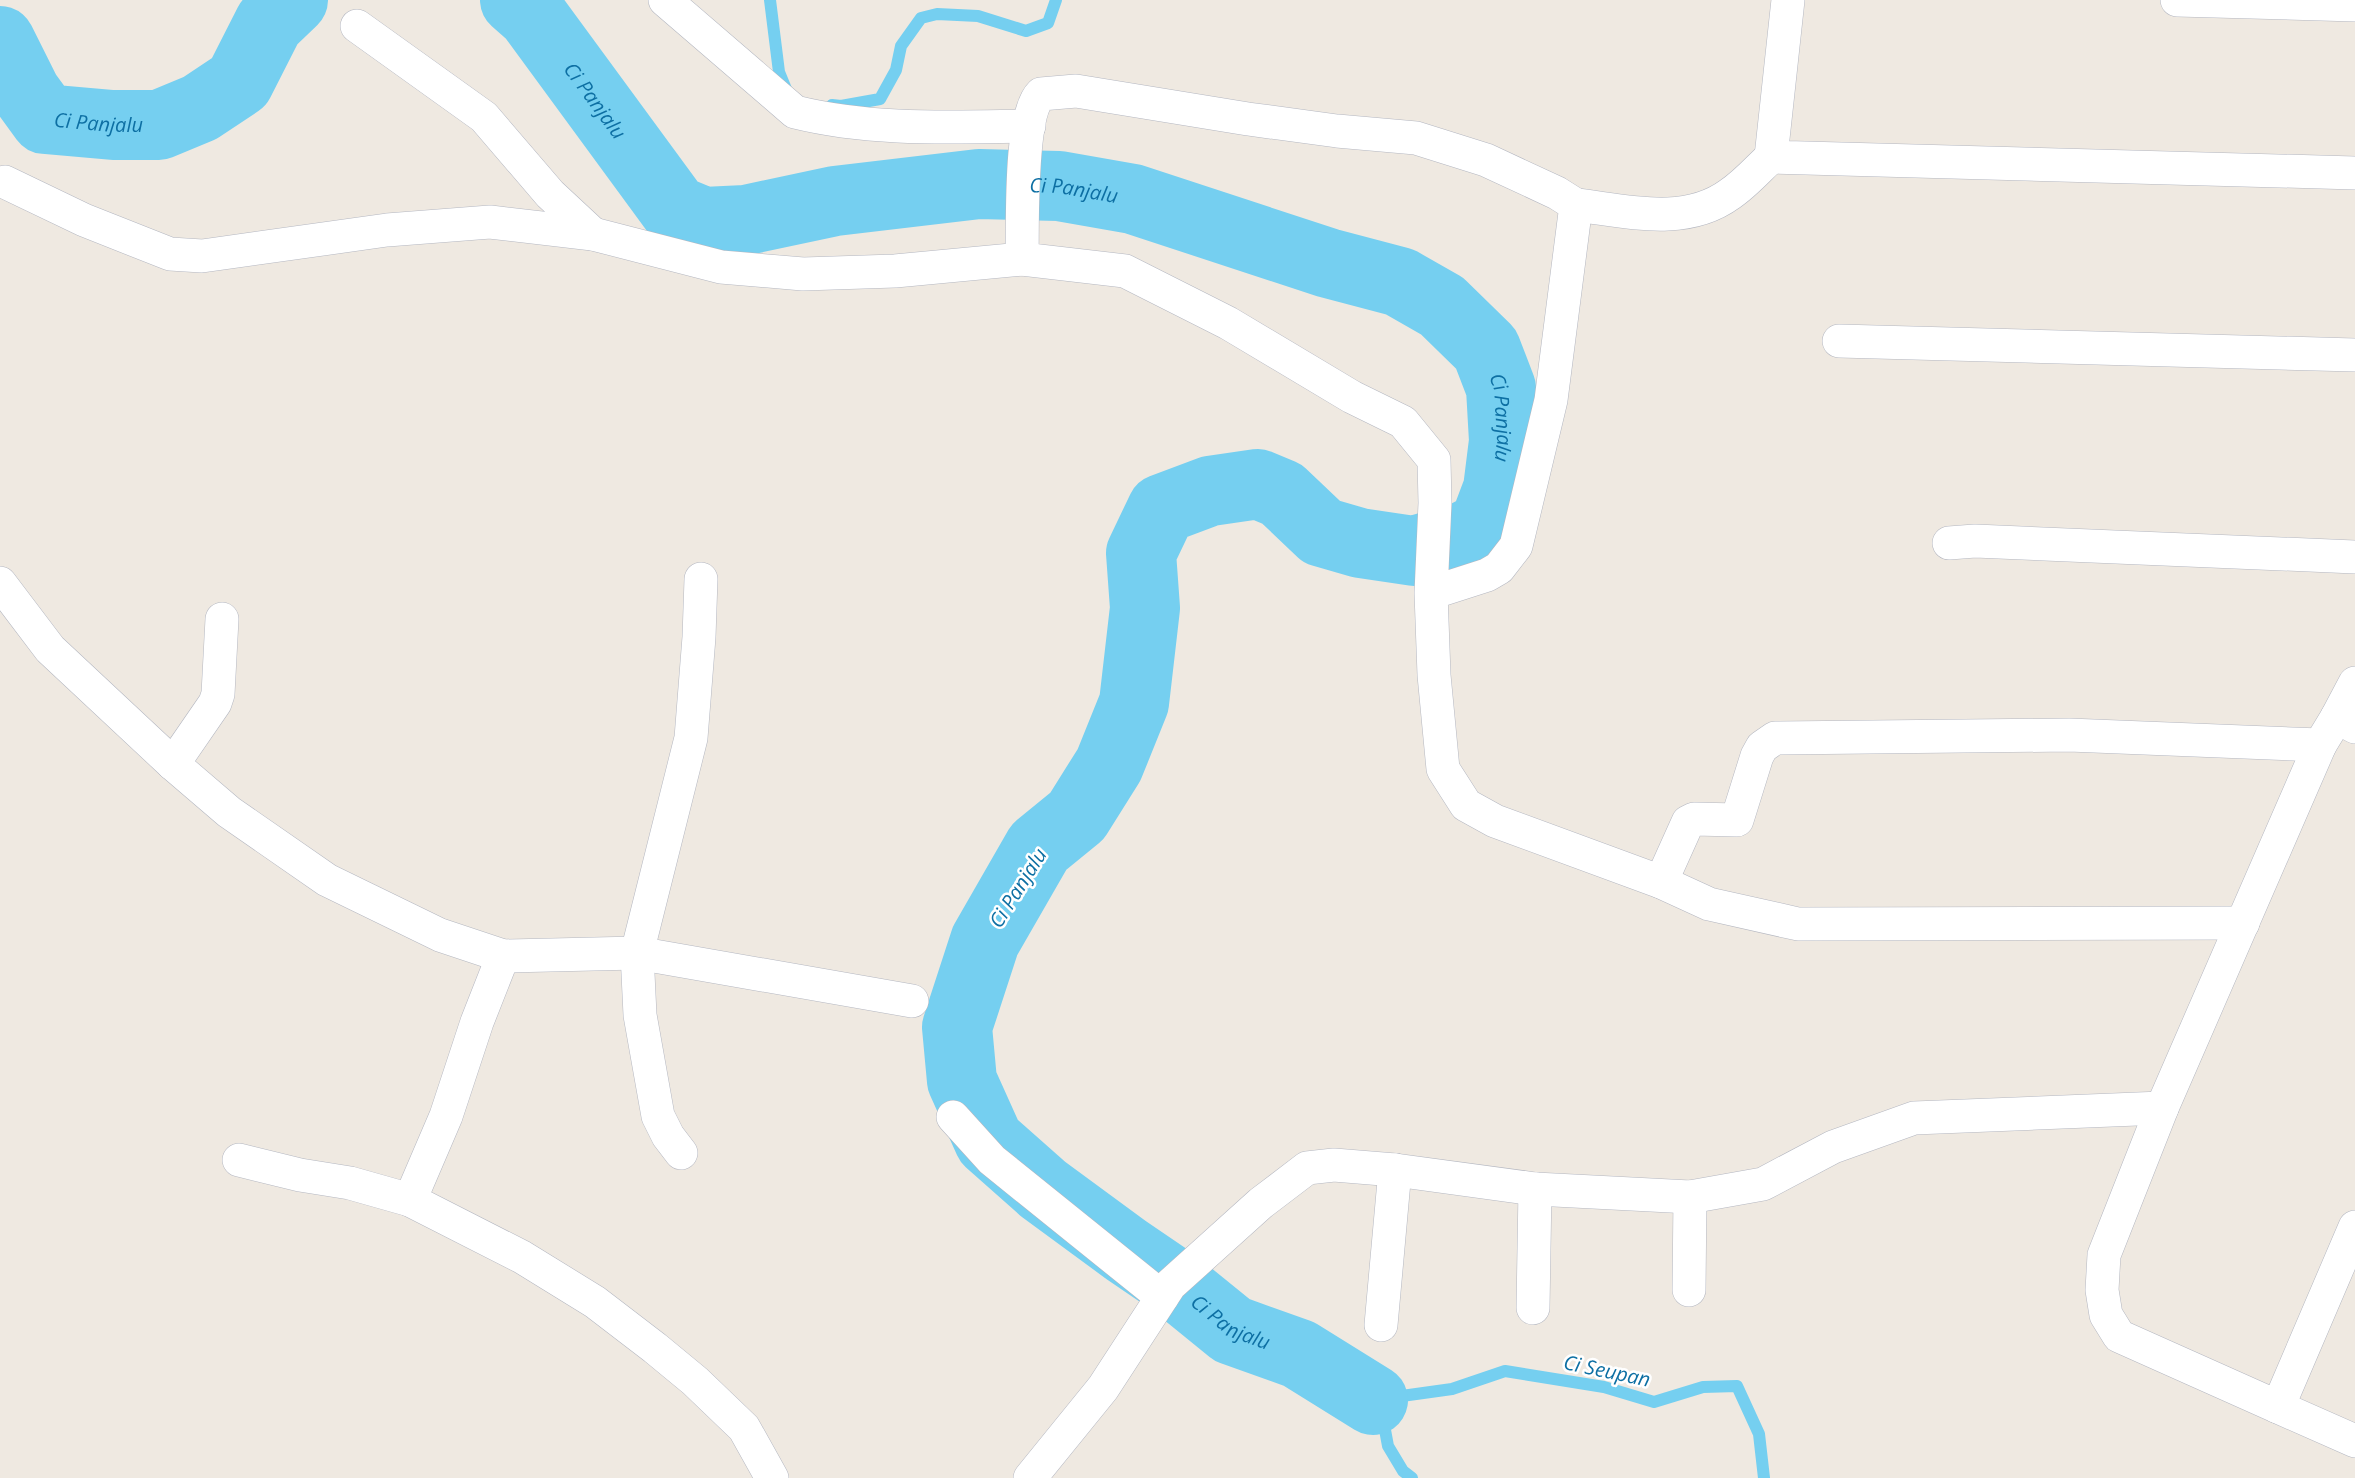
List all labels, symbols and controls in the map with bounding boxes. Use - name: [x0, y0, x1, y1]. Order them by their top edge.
- water label: Ci Panjalu: [558, 57, 633, 144]
- water label: Ci Panjalu: [53, 106, 143, 138]
- water label: Ci Panjalu: [1029, 171, 1120, 209]
- water label: Ci Panjalu: [1483, 369, 1518, 464]
- water label: Ci Panjalu: [983, 843, 1053, 933]
- water label: Ci Panjalu: [1185, 1288, 1274, 1356]
- water label: Ci Seupan: [1561, 1348, 1653, 1393]

